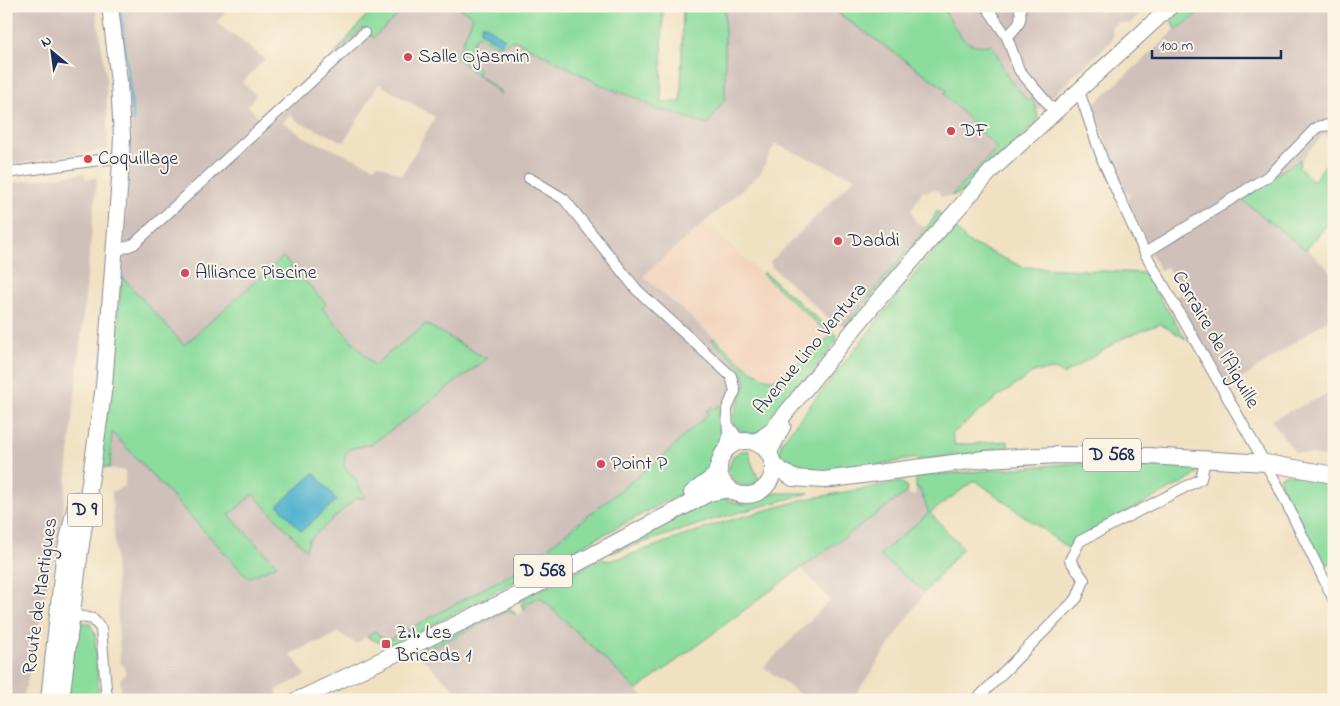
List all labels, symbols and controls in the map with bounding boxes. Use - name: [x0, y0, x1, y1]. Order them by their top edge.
- north arrow: [28, 28, 78, 78]
- scale bar: [1152, 28, 1281, 60]
- text: N: [37, 30, 56, 53]
- text: 100 m: [1160, 35, 1193, 57]
- place label: Salle Ojasmin: [418, 43, 530, 72]
- marker: Salle Ojasmin: [402, 51, 414, 63]
- place label: DF: [960, 117, 988, 146]
- marker: DF: [945, 125, 957, 137]
- place label: Coquillage: [98, 145, 178, 175]
- marker: Coquillage: [82, 153, 94, 165]
- place label: Daddi: [847, 227, 900, 256]
- marker: Daddi: [832, 235, 844, 247]
- place label: Alliance Piscine: [195, 259, 317, 288]
- street label: Carraire de l'Aiguille: [1163, 266, 1266, 415]
- marker: Alliance Piscine: [179, 267, 191, 279]
- street label: Avenue Lino Ventura: [747, 277, 875, 421]
- road number: D 568: [1083, 438, 1141, 472]
- place label: Point P: [611, 450, 668, 479]
- marker: Point P: [595, 458, 607, 470]
- road number: D 9: [68, 494, 102, 526]
- street label: Route de Martigues: [16, 516, 67, 676]
- road number: D 568: [514, 554, 572, 588]
- place label: Z.I. Les Bricads 1: [395, 619, 472, 671]
- marker: Z.I. Les Bricads 1: [380, 638, 392, 650]

